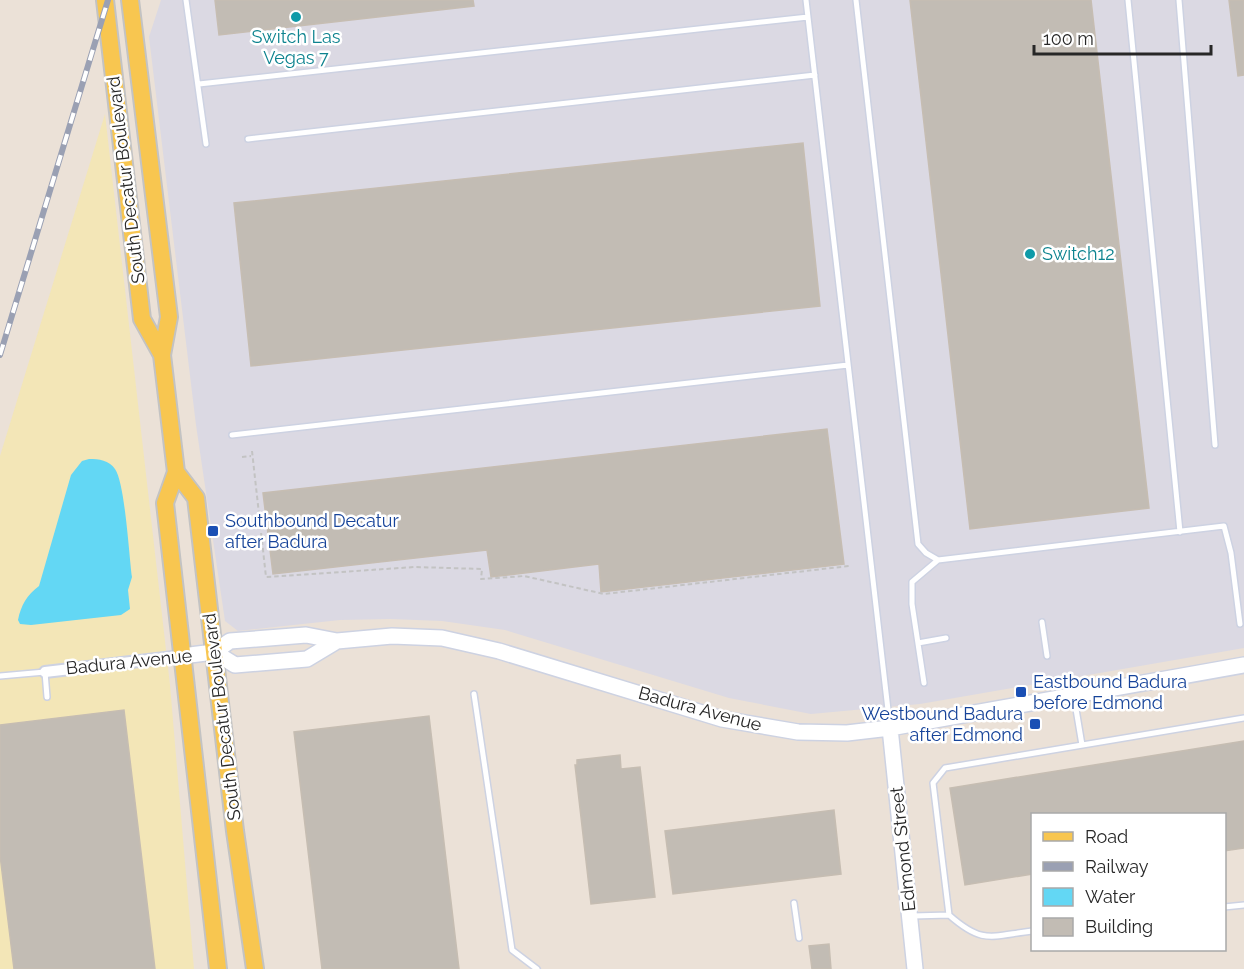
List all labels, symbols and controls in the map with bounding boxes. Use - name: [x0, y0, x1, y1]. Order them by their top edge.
- marker: Switch Las Vegas 7: [289, 10, 303, 24]
- scale bar: [1034, 18, 1211, 56]
- place label: Switch Las Vegas 7: [251, 26, 341, 68]
- text: 100 m: [1043, 28, 1094, 49]
- street label: South Decatur Boulevard: [102, 75, 149, 285]
- place label: Switch12: [1042, 243, 1115, 264]
- marker: Switch12: [1023, 247, 1037, 261]
- place label: Southbound Decatur after Badura: [225, 510, 399, 552]
- marker: Southbound Decatur after Badura: [206, 524, 220, 538]
- street label: South Decatur Boulevard: [198, 612, 245, 822]
- street label: Badura Avenue: [65, 644, 194, 679]
- place label: Eastbound Badura before Edmond: [1033, 671, 1187, 713]
- street label: Badura Avenue: [636, 682, 765, 735]
- marker: Eastbound Badura before Edmond: [1014, 685, 1028, 699]
- place label: Westbound Badura after Edmond: [862, 703, 1023, 745]
- marker: Westbound Badura after Edmond: [1028, 717, 1042, 731]
- street label: Edmond Street: [886, 786, 919, 912]
- legend: [1031, 813, 1226, 951]
- text: Road: [1085, 826, 1128, 847]
- text: Railway: [1085, 856, 1149, 877]
- text: Water: [1085, 886, 1136, 907]
- text: Building: [1085, 916, 1153, 937]

